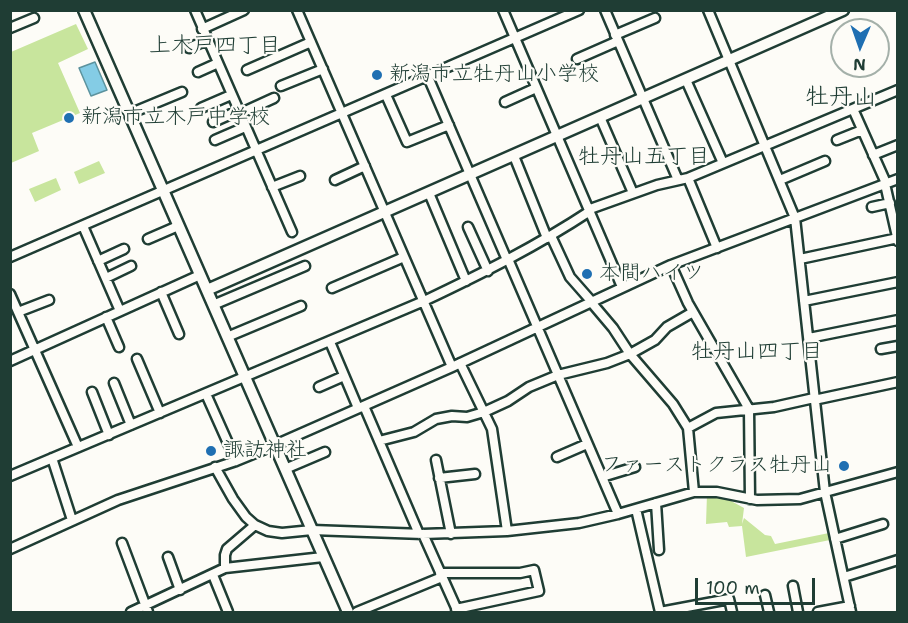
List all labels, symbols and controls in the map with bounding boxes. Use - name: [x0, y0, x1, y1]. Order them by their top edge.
- north arrow: [830, 18, 890, 78]
- district label: 上木戸四丁目: [149, 33, 281, 59]
- text: N: [853, 54, 866, 75]
- place label: 新潟市立牡丹山小学校: [389, 62, 599, 88]
- marker: 新潟市立牡丹山小学校: [370, 68, 384, 82]
- district label: 牡丹山: [805, 84, 877, 112]
- place label: 新潟市立木戸中学校: [81, 105, 270, 131]
- marker: 新潟市立木戸中学校: [62, 111, 76, 125]
- district label: 牡丹山五丁目: [578, 144, 710, 170]
- place label: 本間ハイツ: [599, 261, 704, 287]
- marker: 本間ハイツ: [580, 267, 594, 281]
- district label: 牡丹山四丁目: [691, 339, 823, 365]
- place label: 諏訪神社: [223, 438, 307, 464]
- marker: 諏訪神社: [204, 444, 218, 458]
- place label: ファーストクラス牡丹山: [601, 453, 832, 479]
- marker: ファーストクラス牡丹山: [837, 459, 851, 473]
- scale bar: [698, 566, 818, 604]
- text: 100 m: [706, 576, 760, 600]

